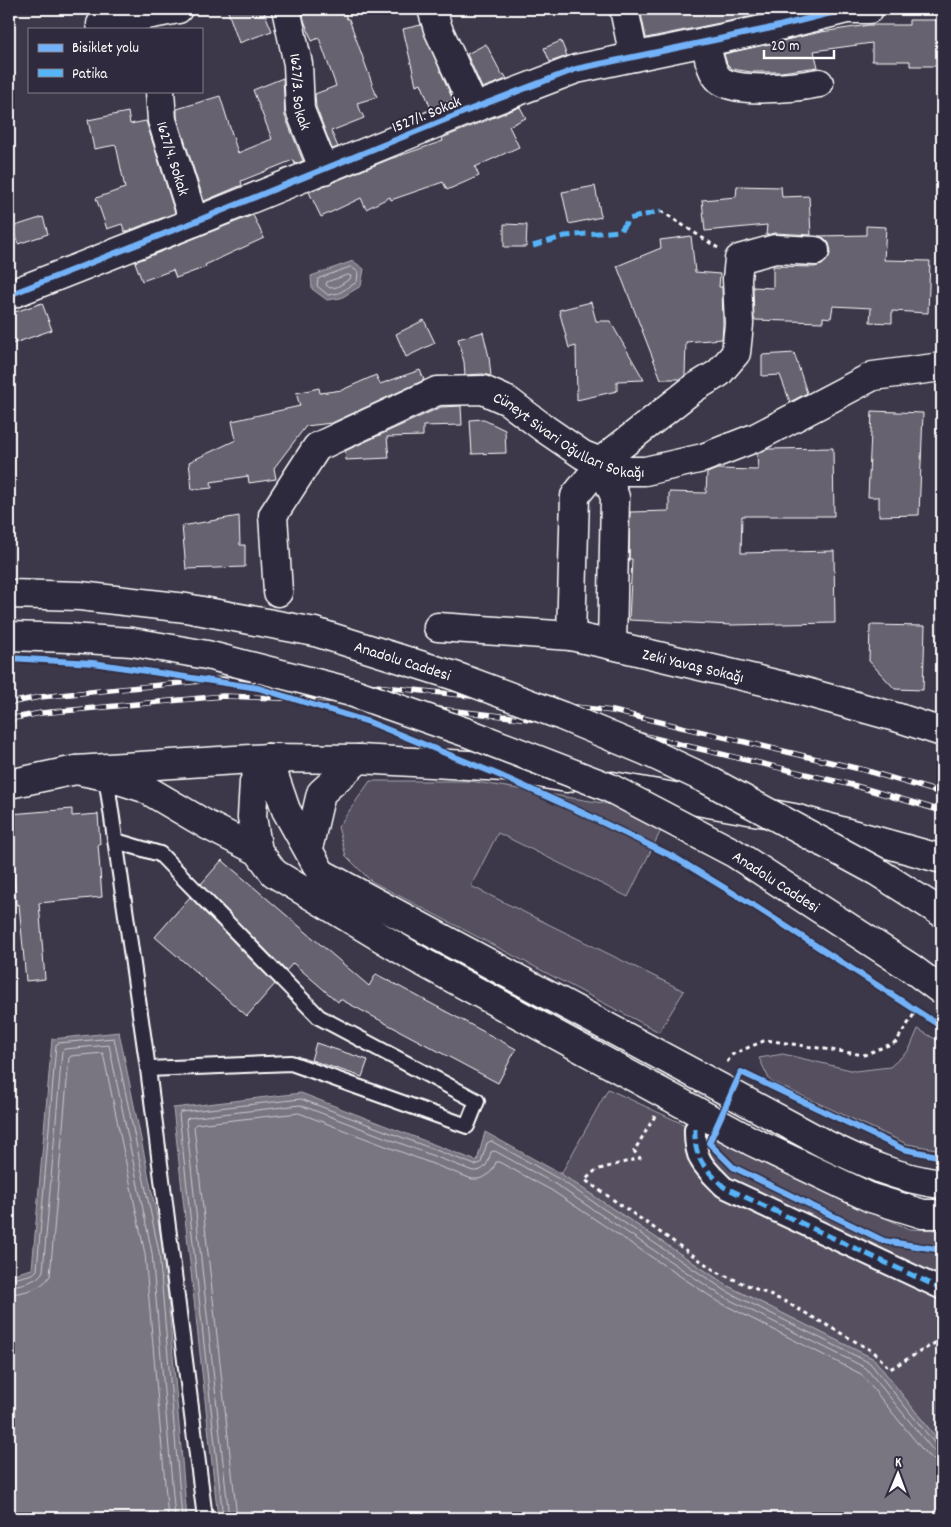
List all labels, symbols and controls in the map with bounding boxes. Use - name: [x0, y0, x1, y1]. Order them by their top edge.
- legend: [28, 28, 202, 92]
- scale bar: [764, 28, 834, 60]
- text: 20 m: [771, 36, 799, 58]
- text: Bisiklet yolu: [72, 38, 139, 60]
- street label: 1627/3. Sokak: [282, 51, 316, 134]
- text: Patika: [72, 64, 108, 86]
- street label: 1527/1. Sokak: [389, 91, 465, 140]
- street label: 1627/4. Sokak: [149, 119, 194, 199]
- street label: Cüneyt Sivari Oğulları Sokağı: [489, 387, 644, 485]
- street label: Anadolu Caddesi: [351, 636, 453, 688]
- street label: Zeki Yavaş Sokağı: [640, 644, 746, 690]
- street label: Anadolu Caddesi: [727, 846, 823, 920]
- north arrow: [874, 1450, 924, 1500]
- text: K: [895, 1453, 902, 1473]

